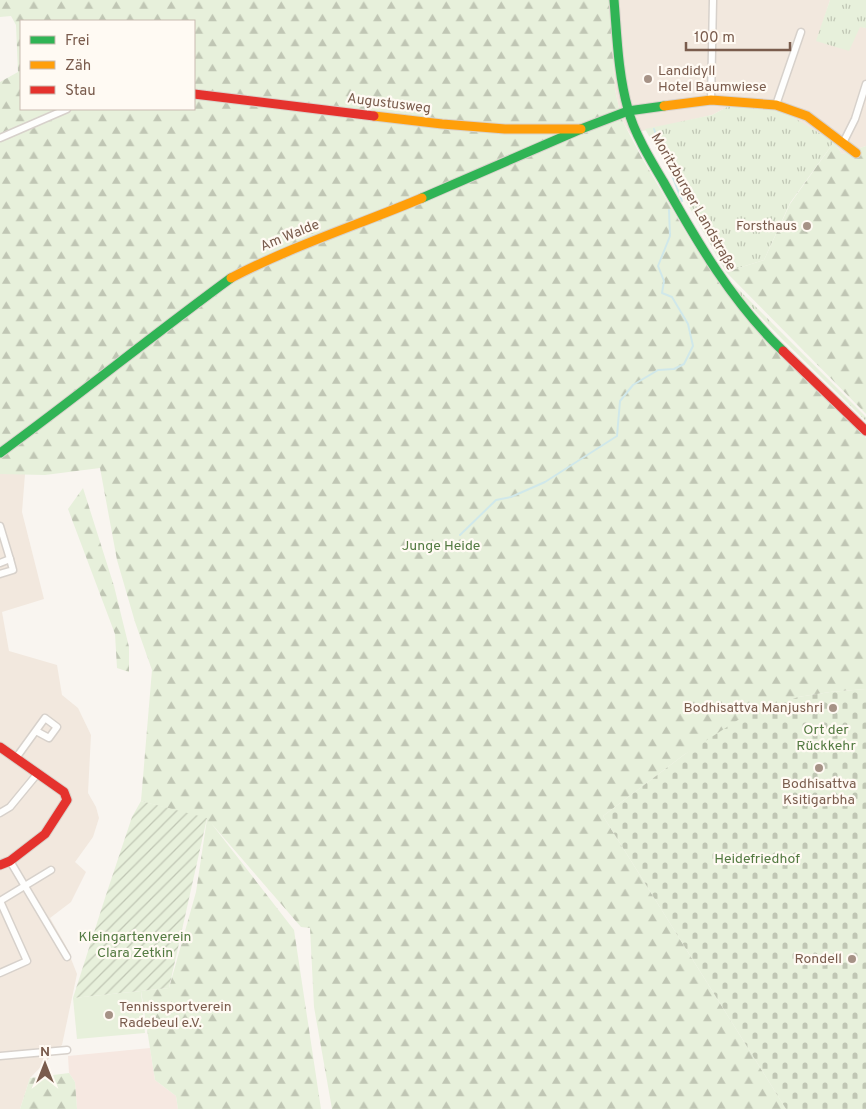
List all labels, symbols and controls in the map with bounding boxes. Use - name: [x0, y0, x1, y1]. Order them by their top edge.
- legend: [20, 20, 195, 110]
- scale bar: [686, 20, 790, 52]
- text: 100 m: [694, 29, 735, 48]
- text: Frei: [65, 32, 90, 51]
- text: Zäh: [65, 57, 91, 76]
- place label: Landidyll Hotel Baumwiese: [658, 63, 766, 96]
- marker: Landidyll Hotel Baumwiese: [642, 73, 654, 85]
- text: Stau: [65, 82, 96, 101]
- street label: Augustusweg: [346, 90, 432, 118]
- street label: Moritzburger Landstraße: [647, 130, 739, 274]
- street label: Am Walde: [258, 216, 322, 256]
- place label: Forsthaus: [736, 218, 797, 235]
- marker: Forsthaus: [801, 220, 813, 232]
- park label: Junge Heide: [402, 538, 480, 555]
- place label: Bodhisattva Manjushri: [683, 700, 823, 717]
- marker: Bodhisattva Manjushri: [827, 702, 839, 714]
- park label: Ort der Rückkehr: [796, 722, 856, 755]
- marker: Bodhisattva Ksitigarbha: [813, 762, 825, 774]
- place label: Bodhisattva Ksitigarbha: [782, 776, 856, 809]
- park label: Heidefriedhof: [714, 851, 800, 868]
- park label: Kleingartenverein Clara Zetkin: [79, 929, 191, 962]
- place label: Rondell: [794, 951, 842, 968]
- marker: Rondell: [846, 953, 858, 965]
- place label: Tennissportverein Radebeul e.V.: [119, 999, 232, 1032]
- marker: Tennissportverein Radebeul e.V.: [103, 1009, 115, 1021]
- north arrow: [20, 1039, 70, 1089]
- text: N: [40, 1044, 50, 1061]

